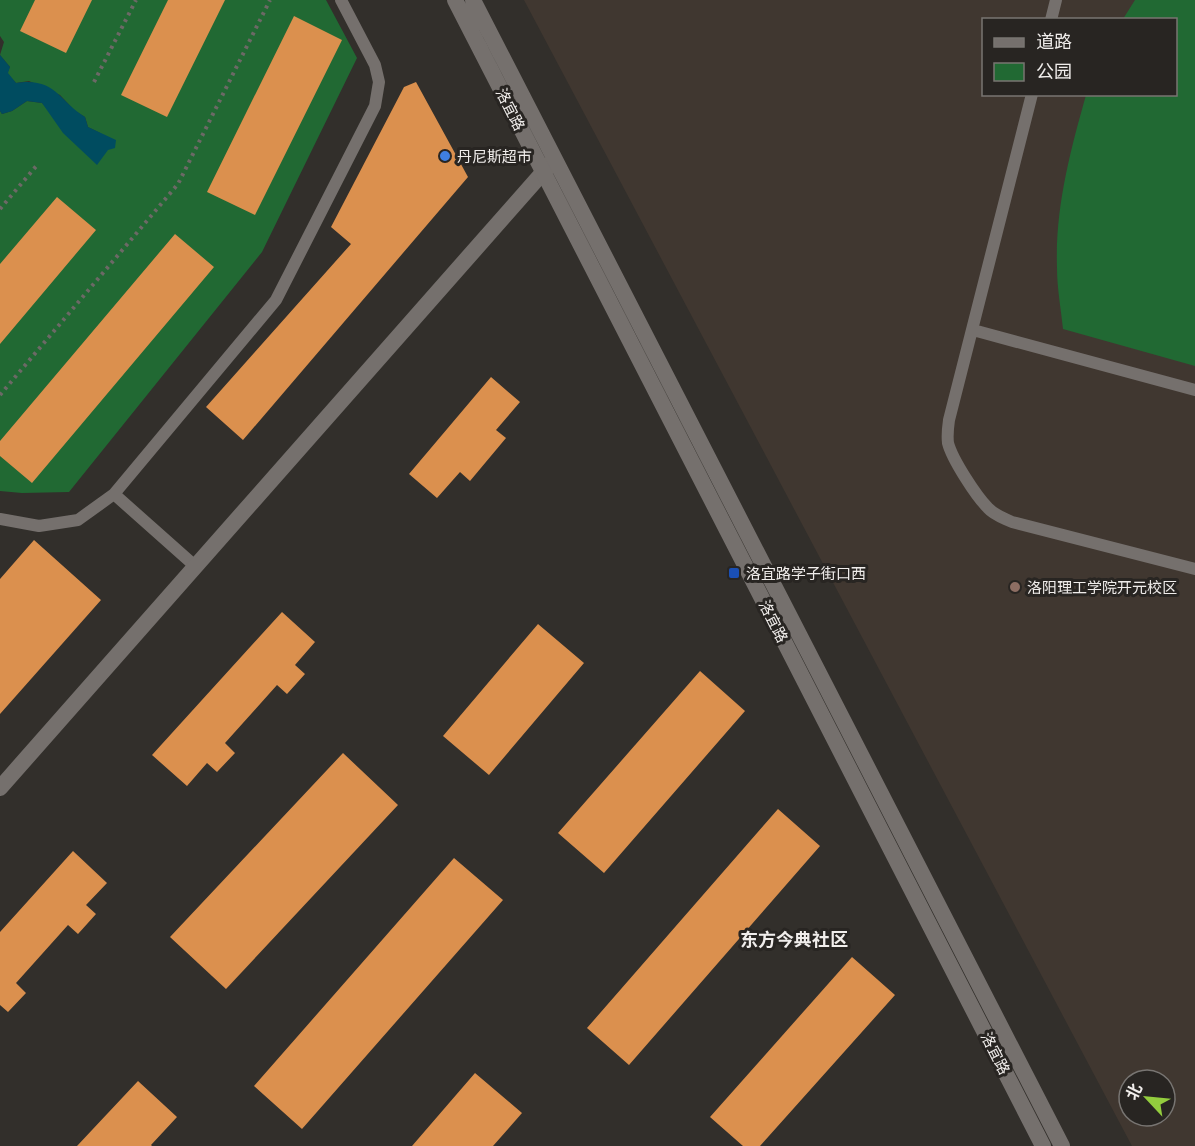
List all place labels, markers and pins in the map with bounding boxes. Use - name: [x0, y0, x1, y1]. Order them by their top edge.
- place label: 丹尼斯超市: [457, 147, 532, 165]
- marker: 丹尼斯超市: [438, 149, 452, 163]
- place label: 洛宜路学子街口西: [746, 564, 866, 582]
- marker: 洛宜路学子街口西: [727, 566, 741, 580]
- place label: 洛阳理工学院开元校区: [1027, 578, 1177, 596]
- marker: 洛阳理工学院开元校区: [1008, 580, 1022, 594]

